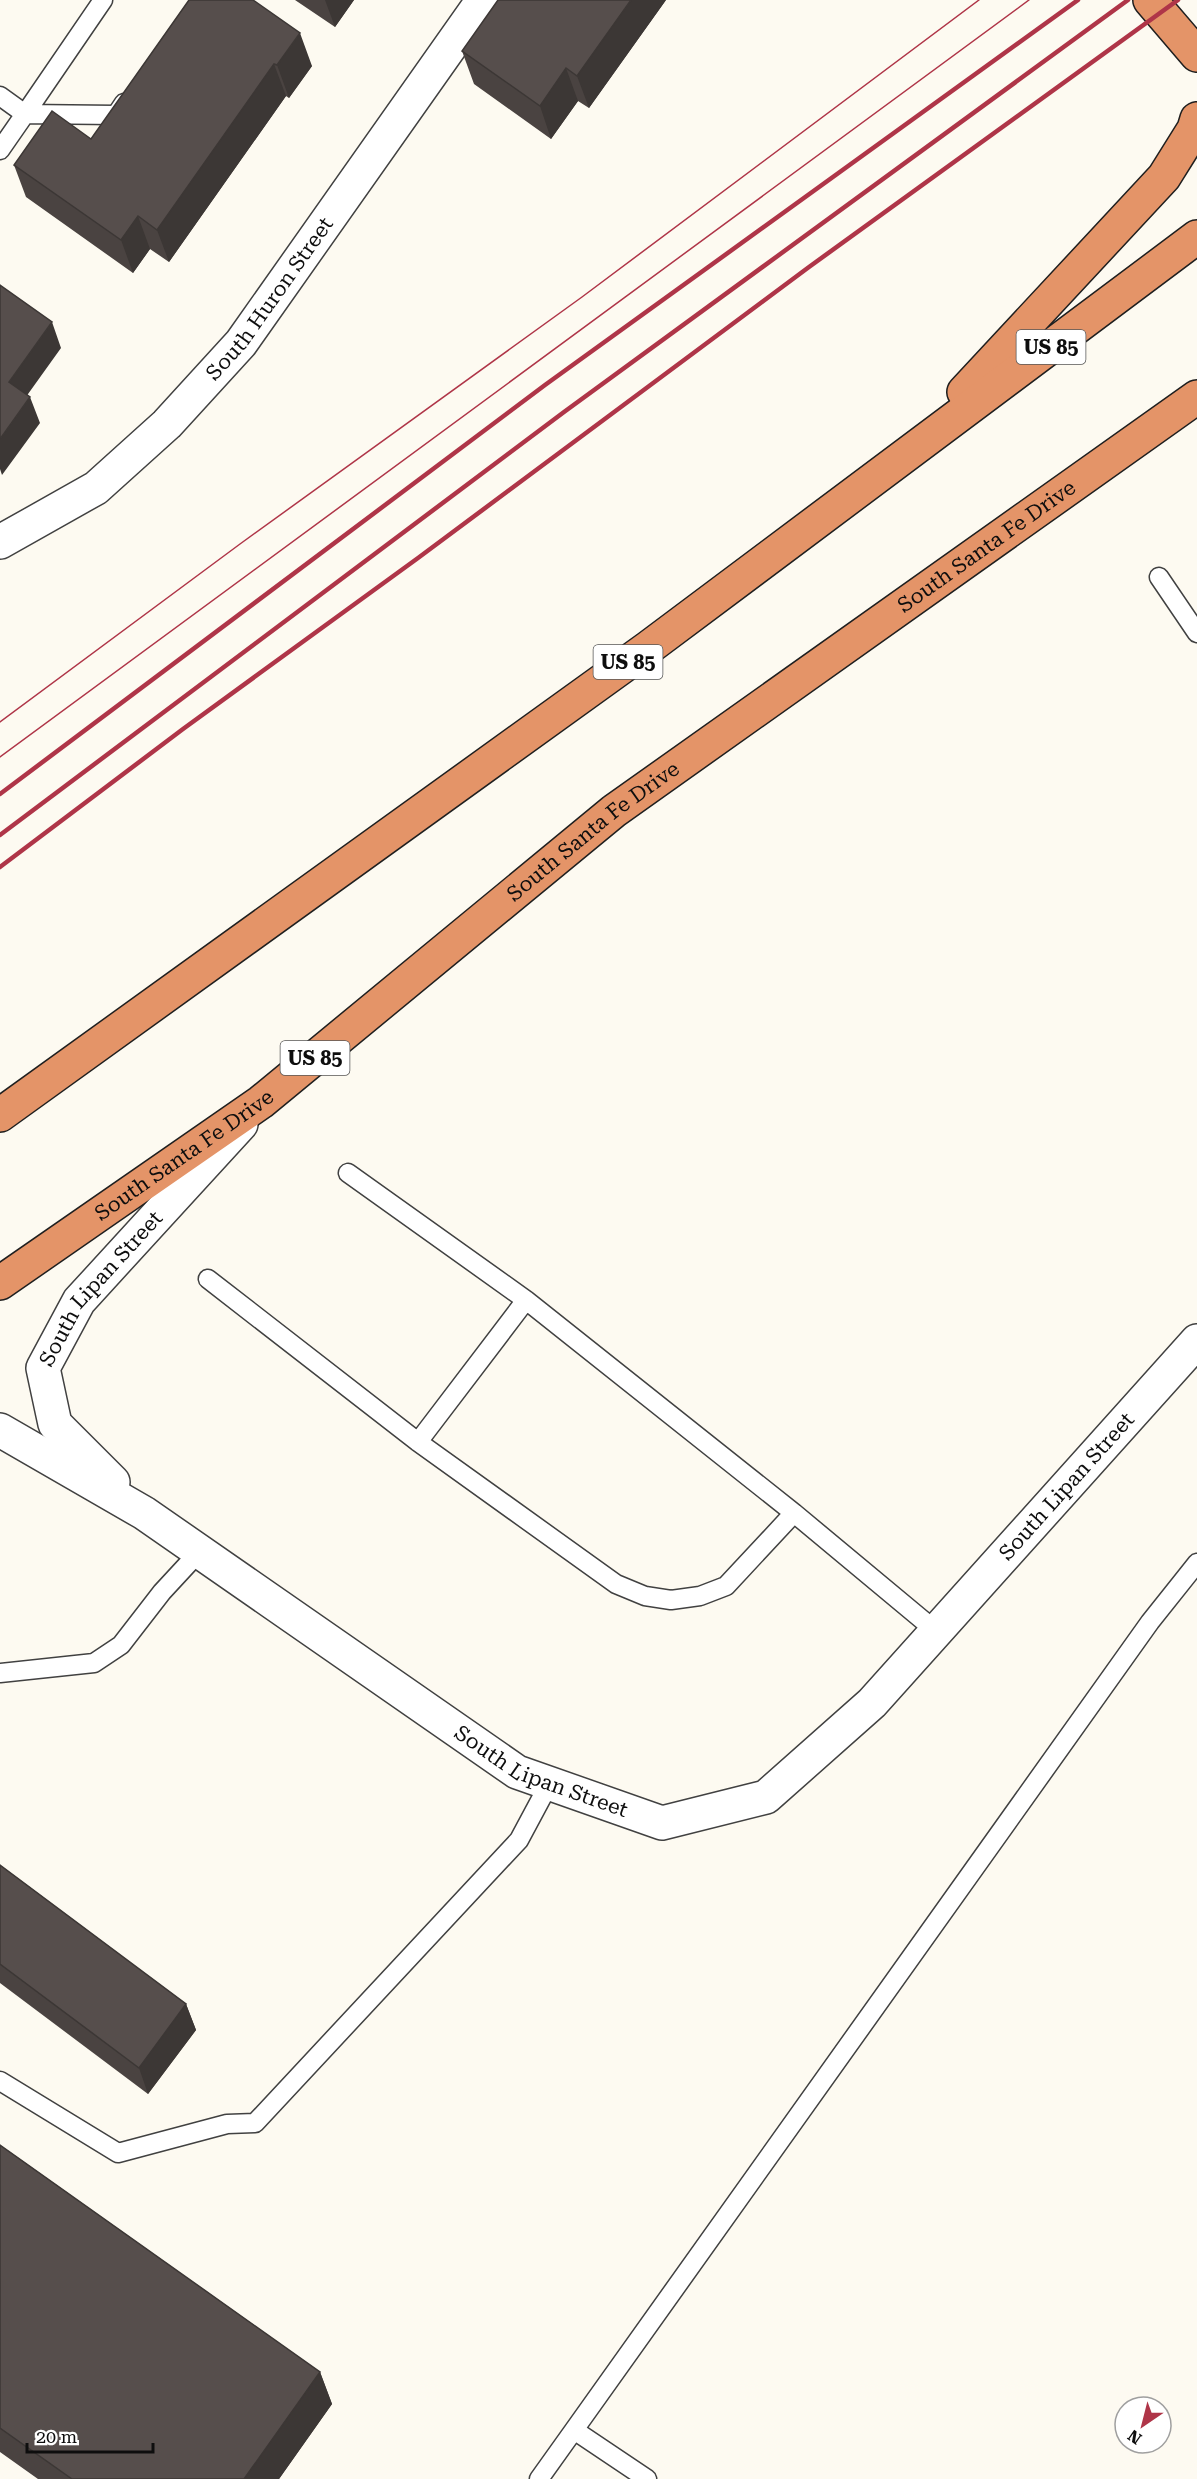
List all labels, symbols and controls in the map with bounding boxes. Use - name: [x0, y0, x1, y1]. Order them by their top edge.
- street label: South Huron Street: [201, 212, 338, 385]
- road number: US 85: [1016, 330, 1086, 364]
- street label: South Santa Fe Drive: [893, 475, 1080, 618]
- road number: US 85: [594, 645, 662, 679]
- street label: South Santa Fe Drive: [502, 757, 684, 906]
- road number: US 85: [280, 1041, 350, 1075]
- street label: South Santa Fe Drive: [90, 1085, 278, 1226]
- street label: South Lipan Street: [34, 1206, 167, 1370]
- street label: South Lipan Street: [994, 1408, 1139, 1565]
- street label: South Lipan Street: [450, 1720, 631, 1822]
- north arrow: [1113, 2395, 1173, 2455]
- scale bar: [27, 2416, 153, 2454]
- text: 20 m: [36, 2426, 77, 2447]
- text: N: [1124, 2426, 1145, 2448]

